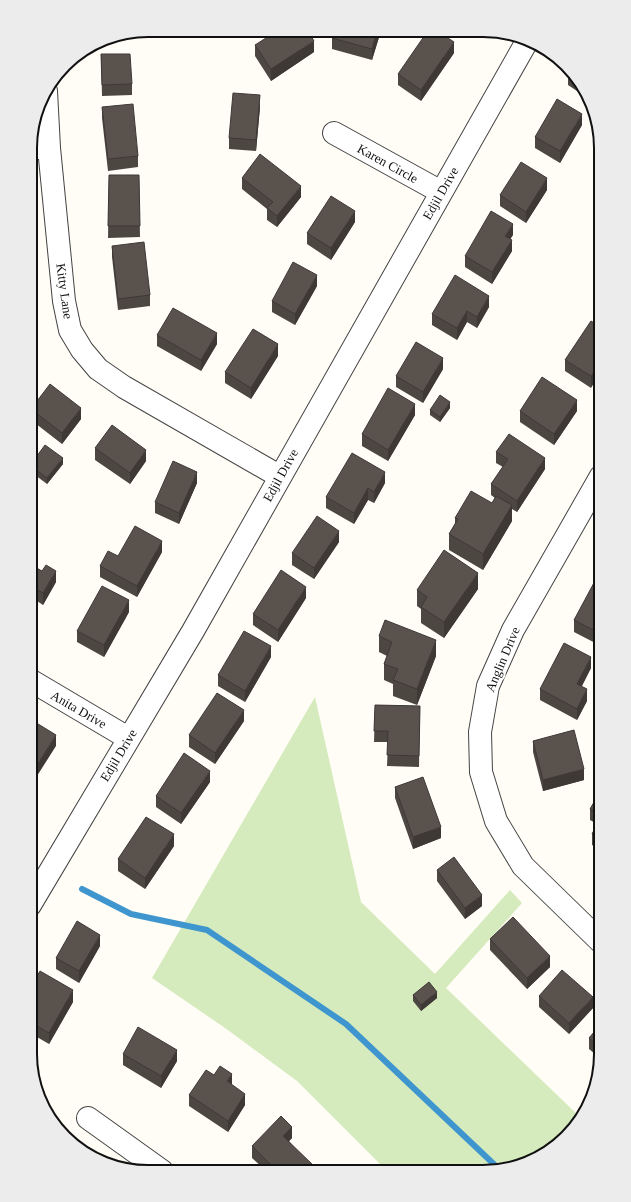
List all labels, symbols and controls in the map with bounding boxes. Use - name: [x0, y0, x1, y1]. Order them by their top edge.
- street label: Karen Circle: [355, 141, 421, 186]
- street label: Edjil Drive: [419, 164, 462, 222]
- street label: Kitty Lane: [53, 262, 76, 320]
- street label: Edjil Drive: [260, 446, 301, 504]
- street label: Anglin Drive: [482, 624, 523, 694]
- street label: Anita Drive: [48, 688, 109, 731]
- street label: Edjil Drive: [97, 726, 140, 784]

